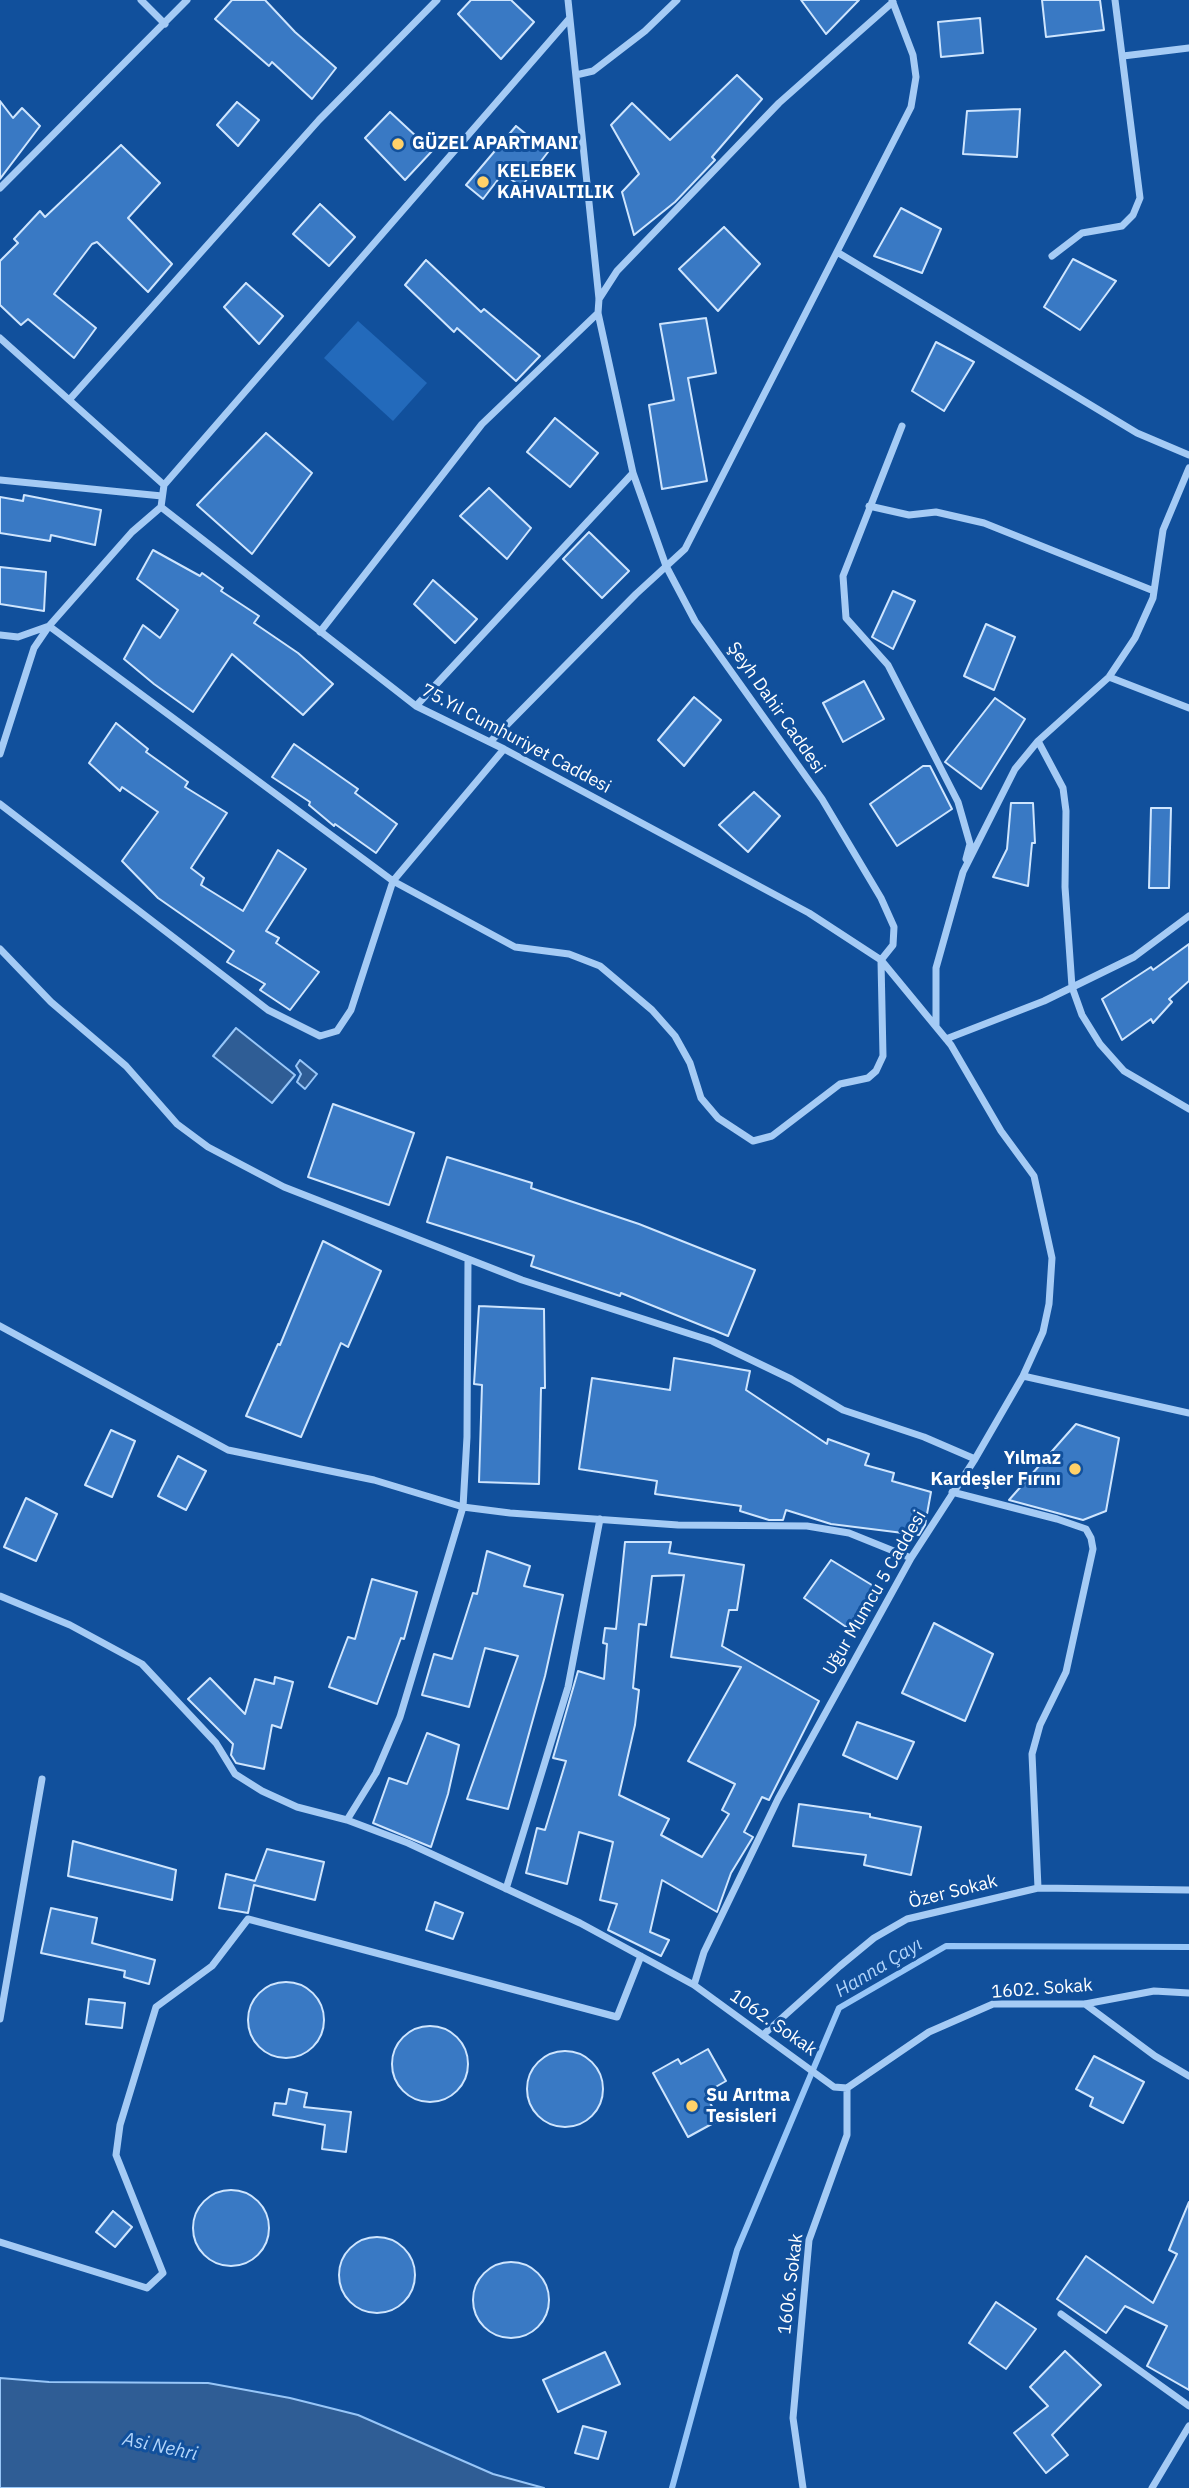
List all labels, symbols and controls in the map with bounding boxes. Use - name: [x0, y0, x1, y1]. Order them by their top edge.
- place label: GÜZEL APARTMANI: [412, 133, 578, 155]
- marker: GÜZEL APARTMANI: [390, 136, 406, 152]
- place label: KELEBEK KAHVALTILIK: [497, 161, 614, 204]
- marker: KELEBEK KAHVALTILIK: [475, 174, 491, 190]
- street label: Şeyh Dahir Caddesi: [722, 638, 830, 778]
- street label: 75.Yıl Cumhuriyet Caddesi: [417, 680, 615, 798]
- place label: Yılmaz Kardeşler Fırını: [931, 1448, 1061, 1490]
- marker: Yılmaz Kardeşler Fırını: [1067, 1461, 1083, 1477]
- street label: Uğur Mumcu 5 Caddesi: [819, 1507, 931, 1679]
- street label: Özer Sokak: [906, 1871, 1000, 1913]
- water label: Hanna Çayı: [831, 1933, 927, 2003]
- street label: 1602. Sokak: [991, 1975, 1093, 2003]
- street label: 1062. Sokak: [725, 1985, 821, 2061]
- place label: Su Arıtma Tesisleri: [706, 2085, 790, 2128]
- marker: Su Arıtma Tesisleri: [684, 2098, 700, 2114]
- street label: 1606. Sokak: [774, 2232, 808, 2336]
- water label: Asi Nehri: [121, 2428, 199, 2466]

